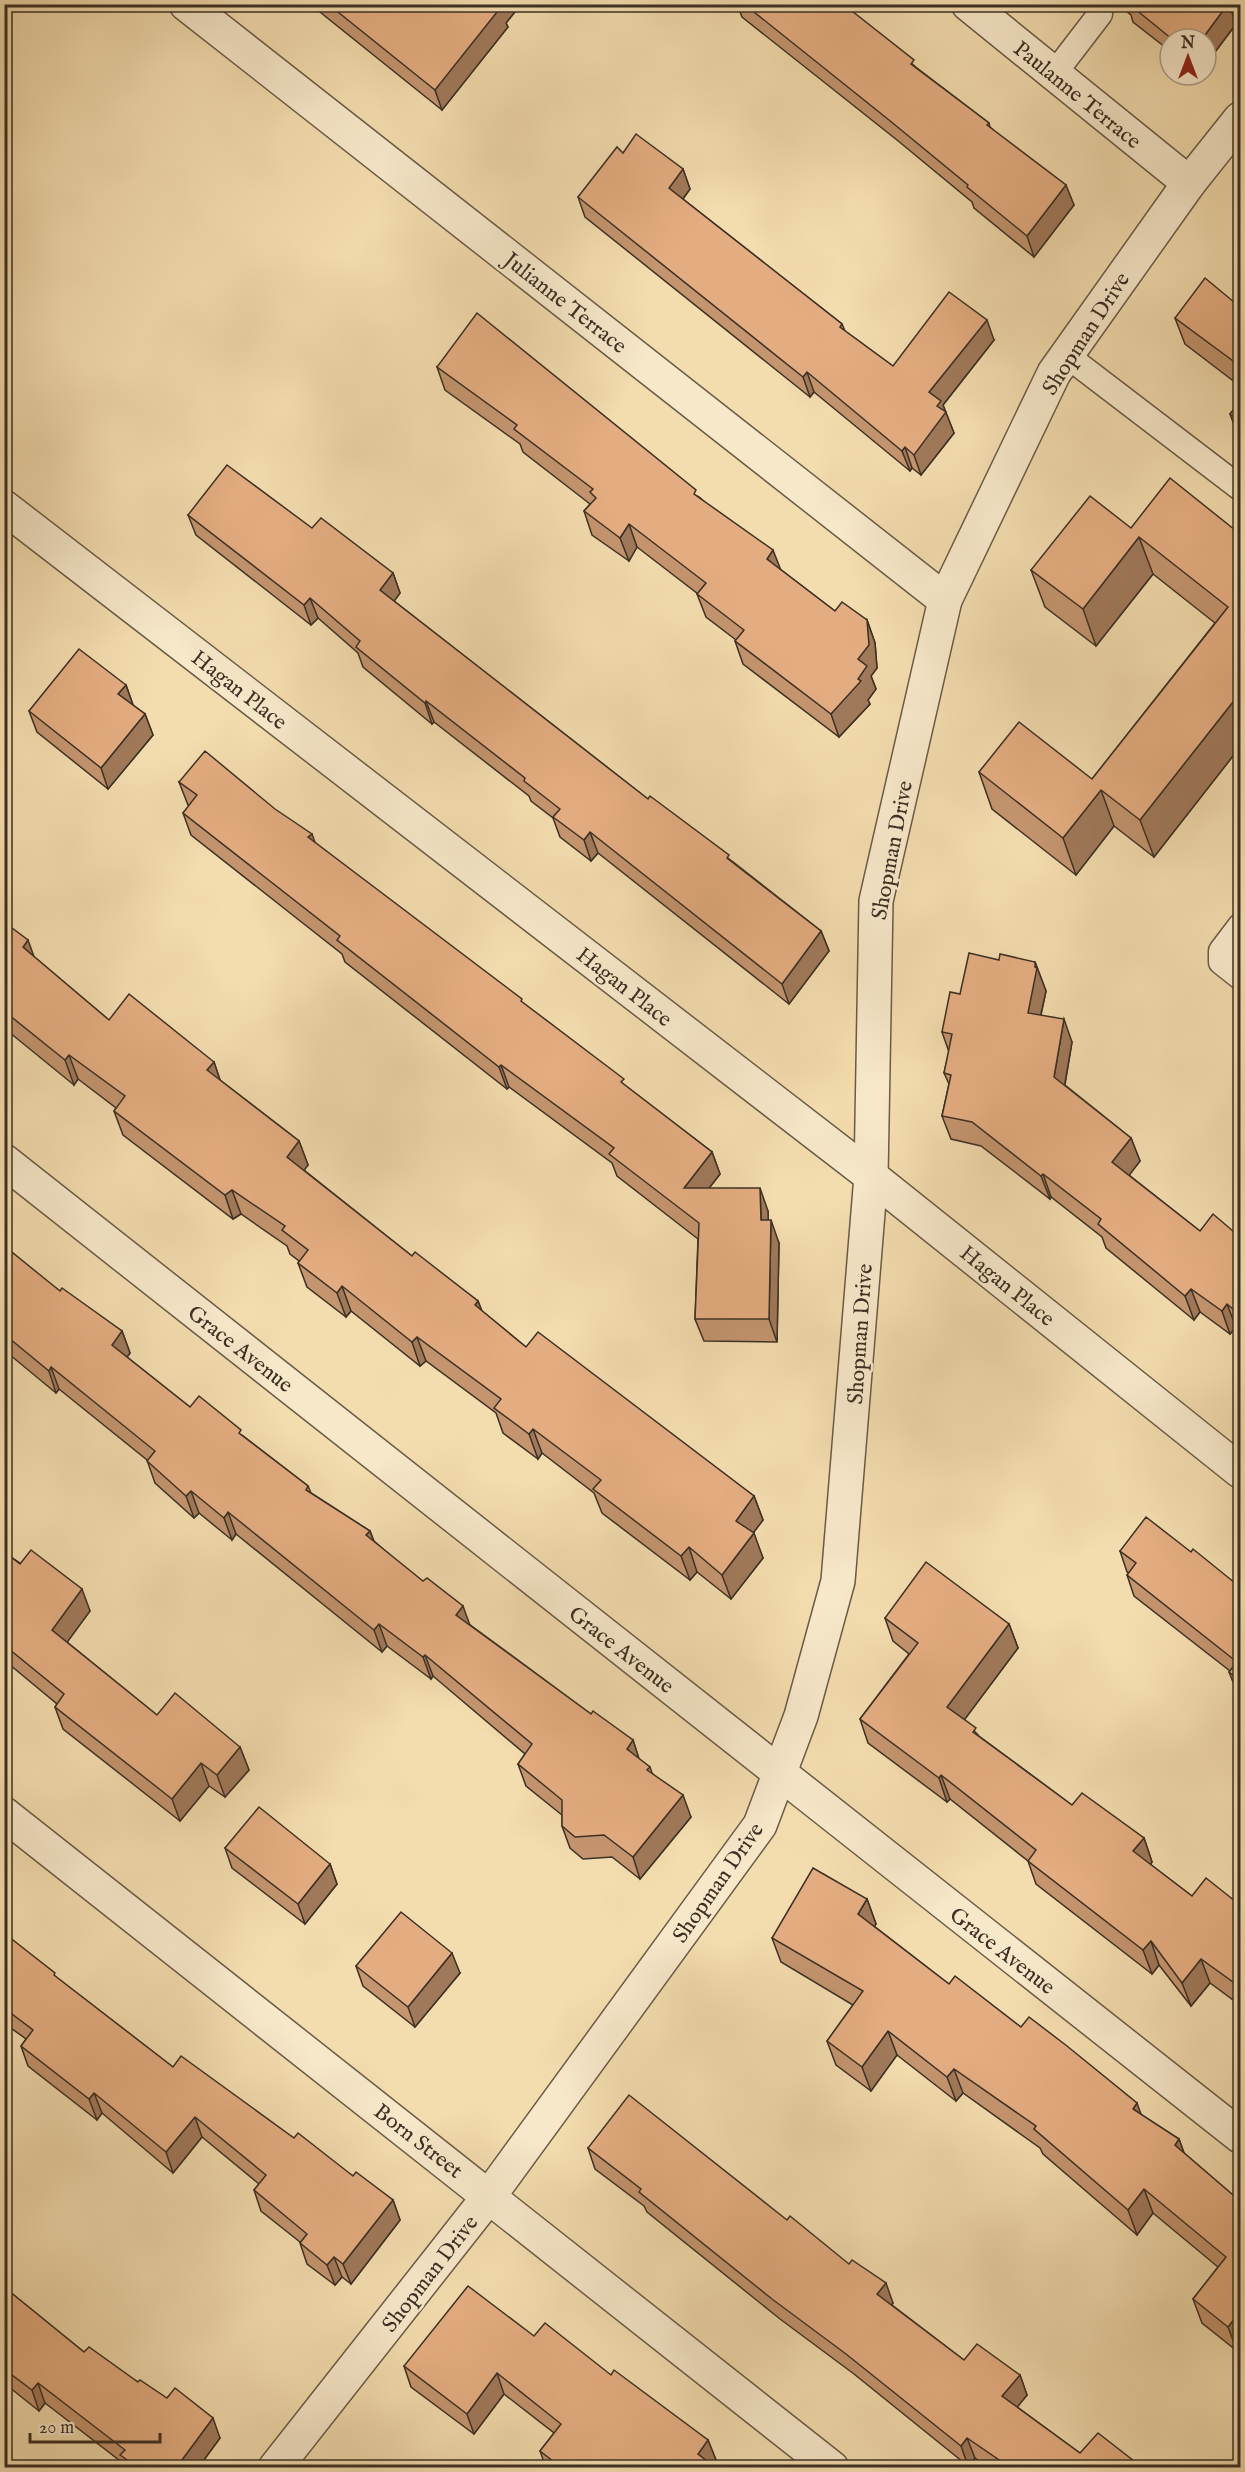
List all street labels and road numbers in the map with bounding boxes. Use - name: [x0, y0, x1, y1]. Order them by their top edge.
- street label: Paulanne Terrace: [1007, 35, 1146, 156]
- street label: Julianne Terrace: [495, 245, 632, 360]
- street label: Shopman Drive: [1037, 267, 1137, 401]
- street label: Hagan Place: [185, 644, 292, 737]
- street label: Shopman Drive: [866, 779, 920, 922]
- street label: Hagan Place: [570, 941, 677, 1034]
- street label: Hagan Place: [954, 1240, 1060, 1333]
- street label: Shopman Drive: [842, 1263, 880, 1405]
- street label: Grace Avenue: [181, 1300, 298, 1400]
- street label: Grace Avenue: [562, 1601, 679, 1701]
- street label: Shopman Drive: [667, 1817, 771, 1949]
- street label: Grace Avenue: [943, 1902, 1060, 2002]
- street label: Born Street: [368, 2098, 468, 2185]
- street label: Shopman Drive: [376, 2210, 485, 2338]

